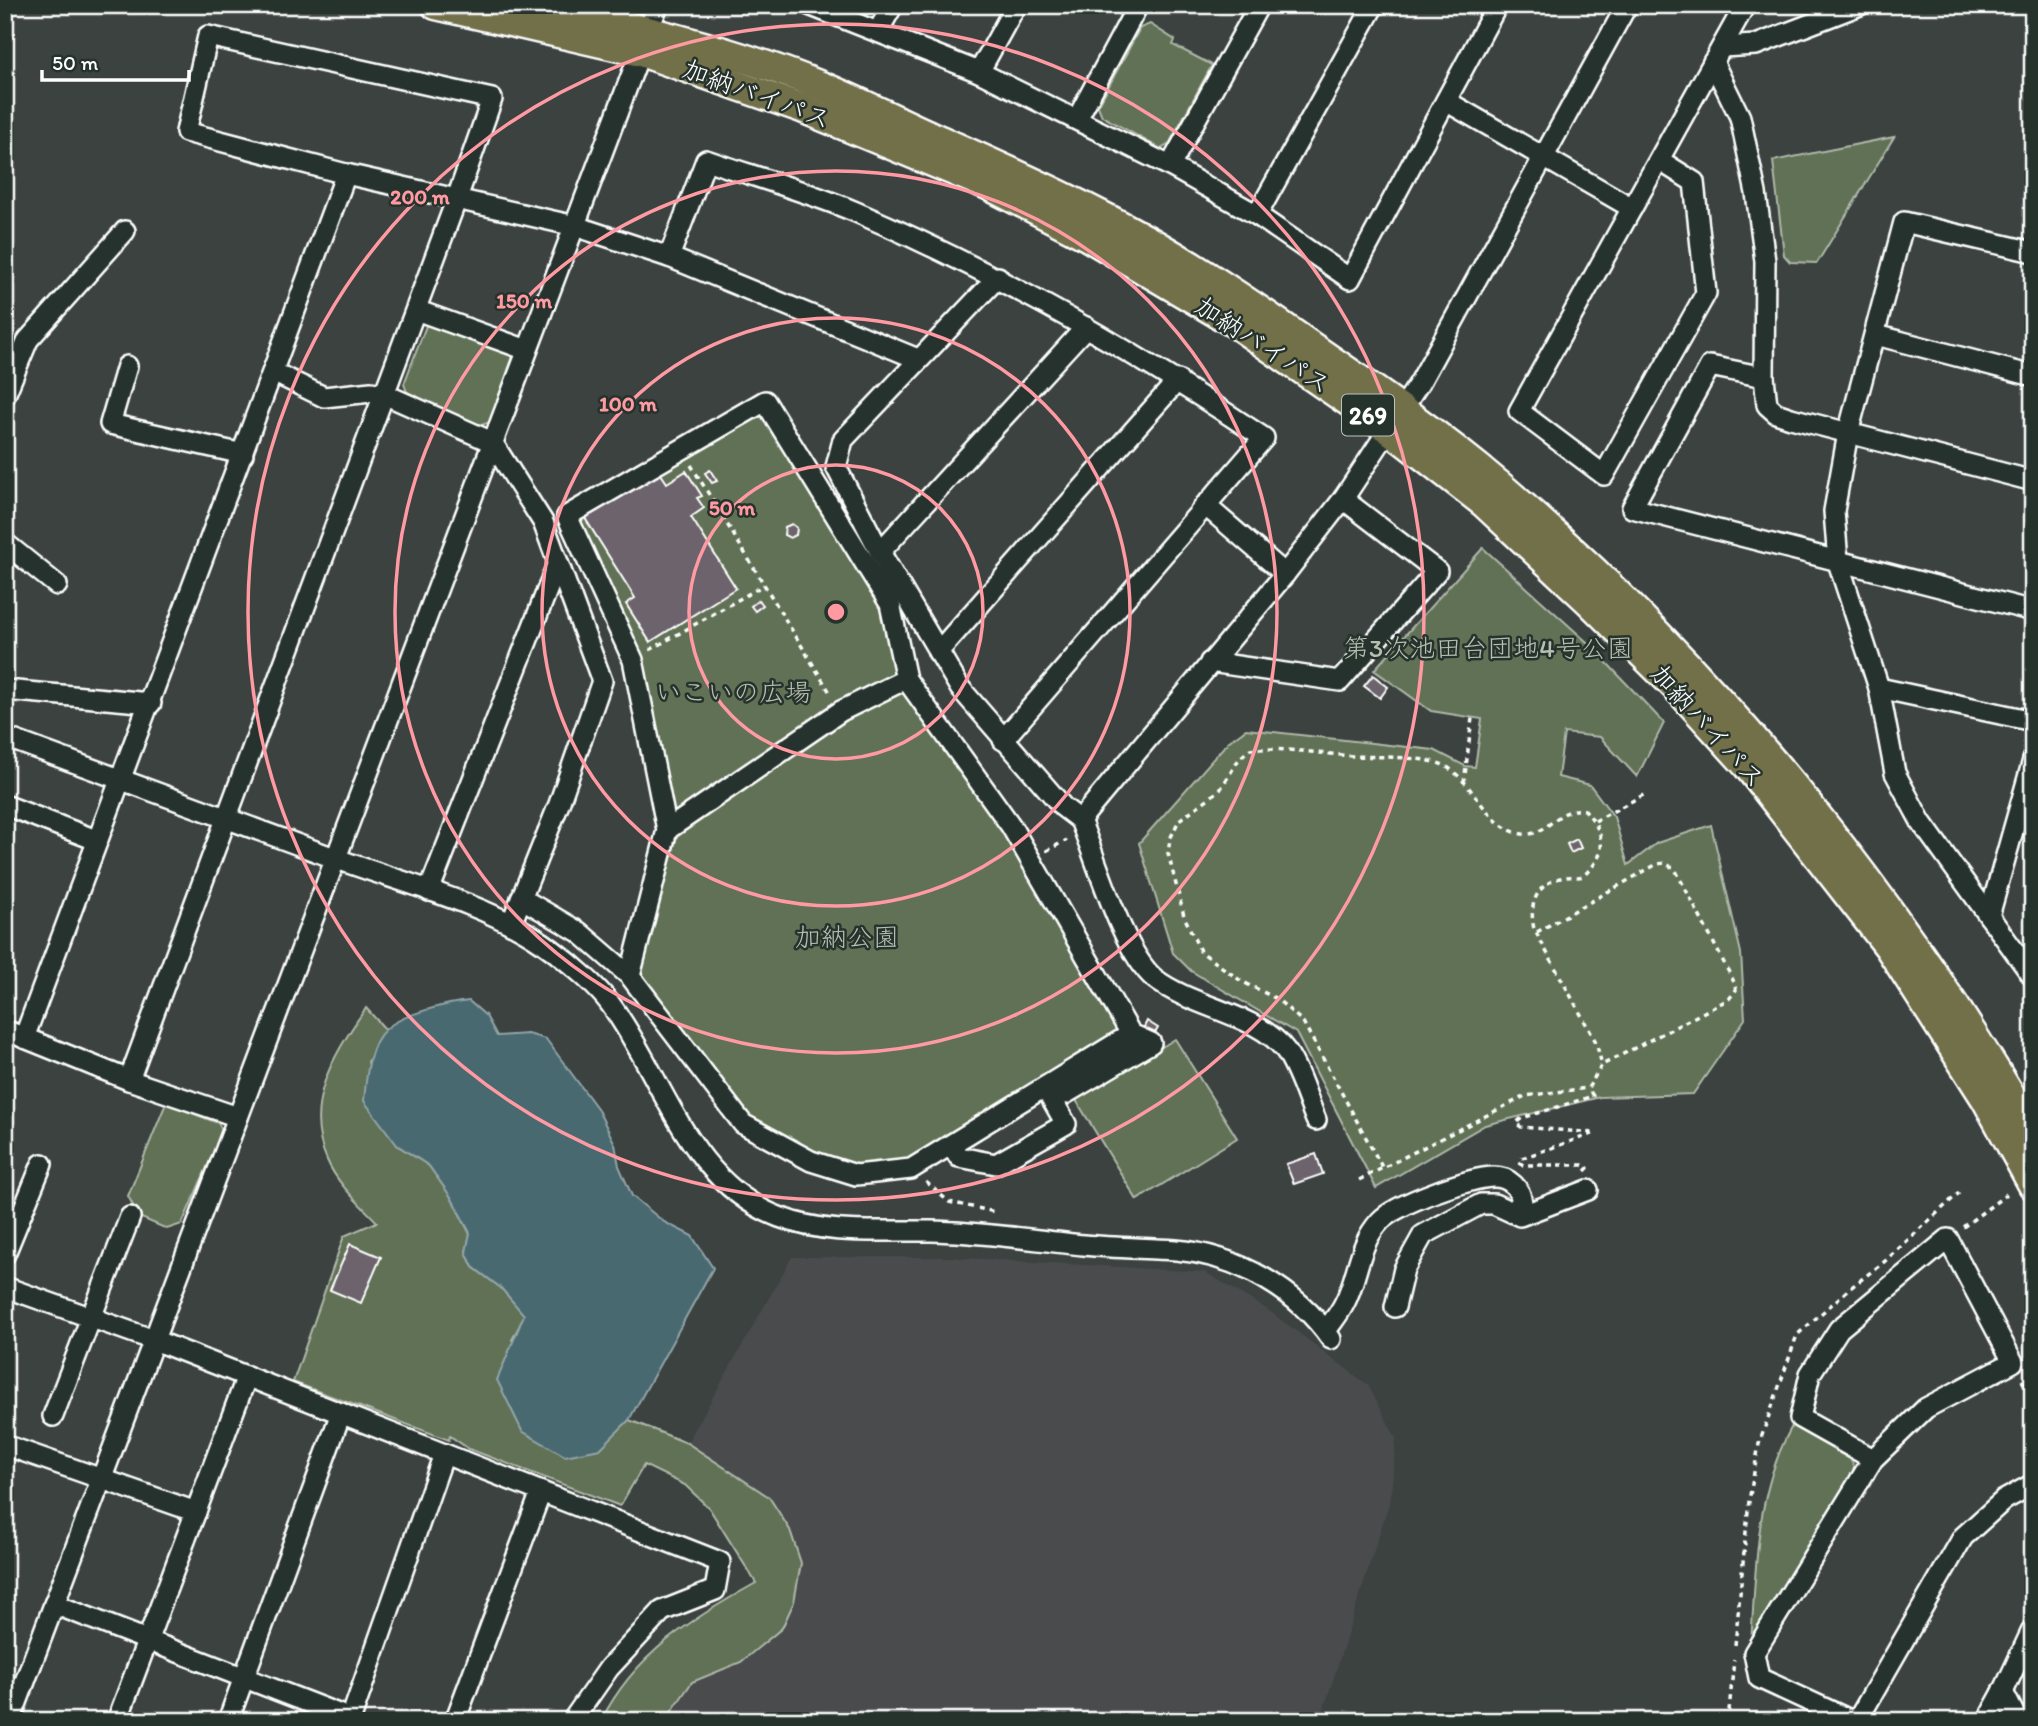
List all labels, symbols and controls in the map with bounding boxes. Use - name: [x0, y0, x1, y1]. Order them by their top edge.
- scale bar: [42, 38, 189, 82]
- text: 50 m: [52, 50, 99, 75]
- street label: 加納バイパス: [678, 52, 836, 136]
- text: 200 m: [390, 184, 450, 209]
- text: 150 m: [496, 288, 552, 313]
- street label: 加納バイパス: [1189, 289, 1337, 401]
- text: 100 m: [599, 391, 657, 416]
- road number: 269: [1342, 394, 1394, 436]
- text: 50 m: [709, 495, 756, 520]
- centre of rings: [824, 600, 848, 624]
- park label: 第3次池田台団地4号公園: [1343, 632, 1633, 664]
- street label: 加納バイパス: [1644, 658, 1772, 794]
- park label: いこいの広場: [655, 676, 811, 708]
- park label: 加納公園: [795, 921, 899, 953]

